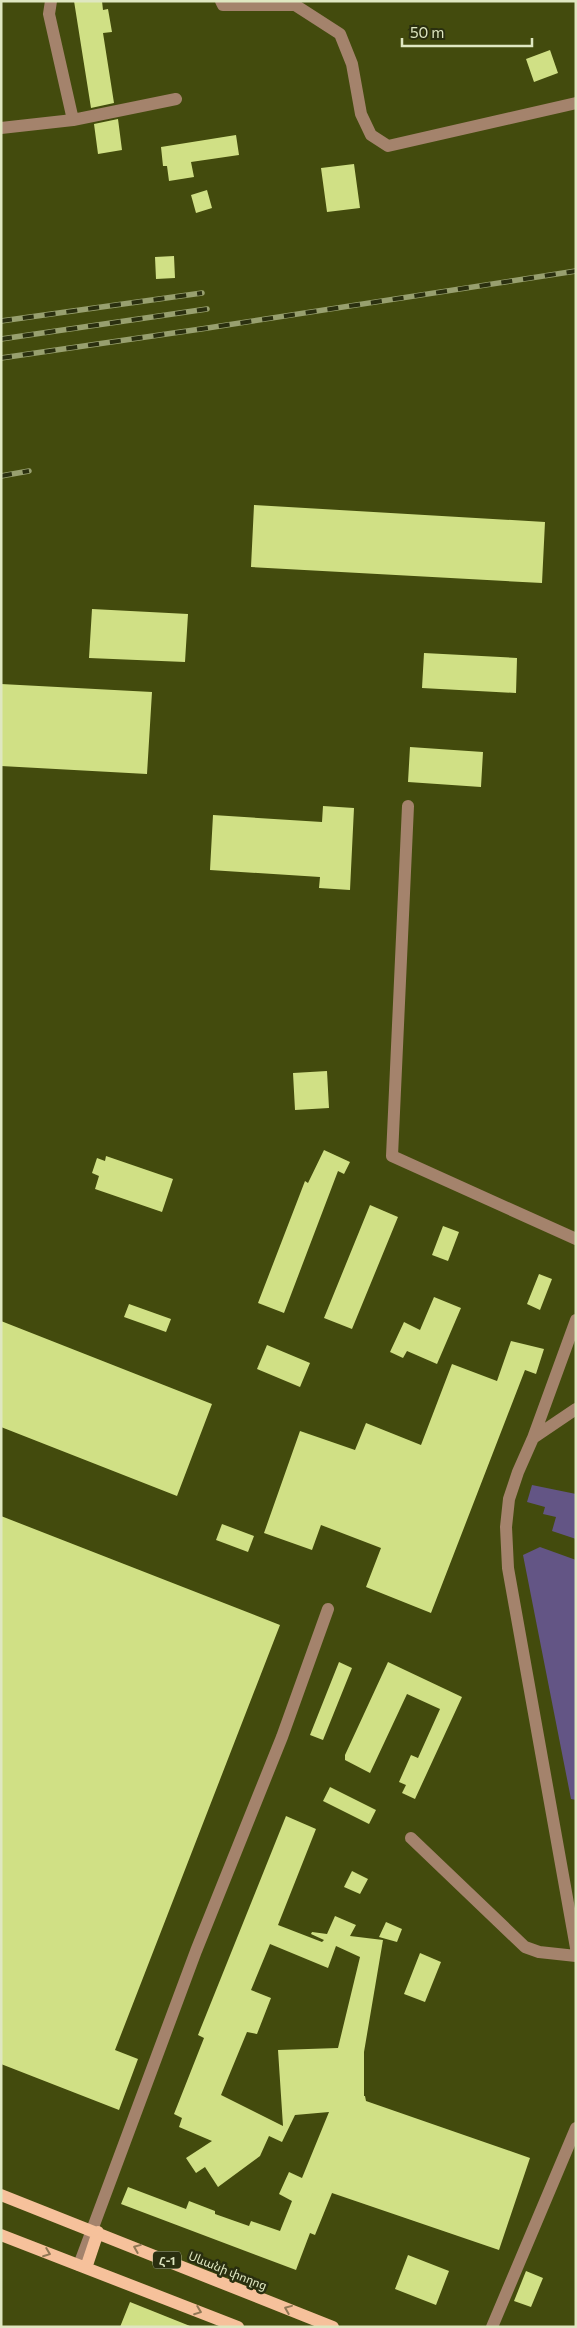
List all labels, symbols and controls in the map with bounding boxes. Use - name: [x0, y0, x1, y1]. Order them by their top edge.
- scale bar: [402, 15, 532, 47]
- text: 50 m: [410, 23, 444, 41]
- one-way arrow: [133, 2244, 142, 2254]
- one-way arrow: [42, 2247, 51, 2257]
- street label: Սևանի փողոց: [186, 2248, 269, 2293]
- road number: Հ-1: [153, 2252, 181, 2268]
- one-way arrow: [284, 2304, 293, 2315]
- one-way arrow: [194, 2305, 202, 2315]

